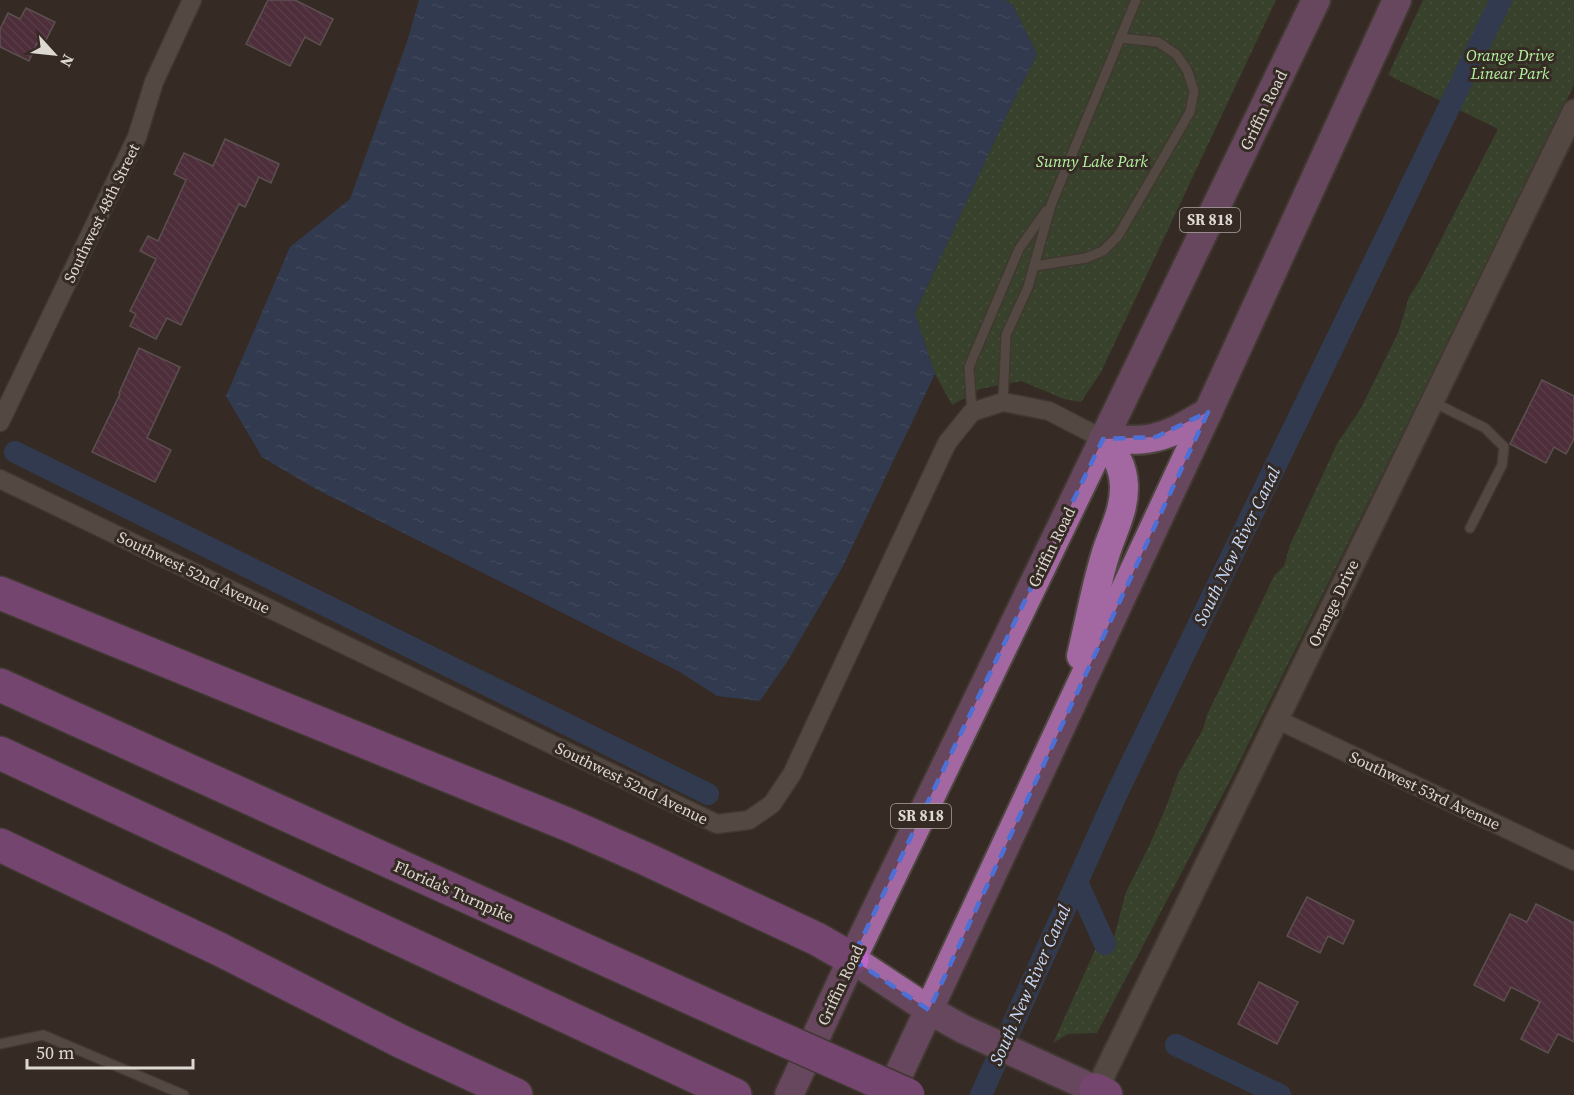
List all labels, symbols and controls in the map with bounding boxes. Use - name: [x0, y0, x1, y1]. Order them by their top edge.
- north arrow: [24, 24, 84, 84]
- park label: Orange Drive Linear Park: [1466, 44, 1554, 84]
- text: N: [55, 51, 80, 71]
- street label: Griffin Road: [1234, 66, 1292, 154]
- street label: Southwest 48th Street: [58, 139, 145, 286]
- park label: Sunny Lake Park: [1036, 150, 1148, 172]
- road number: SR 818: [1180, 208, 1240, 232]
- water label: South New River Canal: [1187, 462, 1286, 629]
- street label: Griffin Road: [1022, 503, 1080, 591]
- street label: Southwest 52nd Avenue: [114, 525, 274, 619]
- street label: Orange Drive: [1302, 556, 1364, 650]
- street label: Southwest 52nd Avenue: [552, 736, 712, 830]
- street label: Southwest 53rd Avenue: [1346, 745, 1504, 835]
- road number: SR 818: [891, 804, 951, 828]
- street label: Florida's Turnpike: [391, 855, 517, 927]
- water label: South New River Canal: [983, 900, 1076, 1069]
- street label: Griffin Road: [812, 941, 868, 1029]
- scale bar: [27, 1032, 194, 1070]
- text: 50 m: [36, 1040, 74, 1065]

